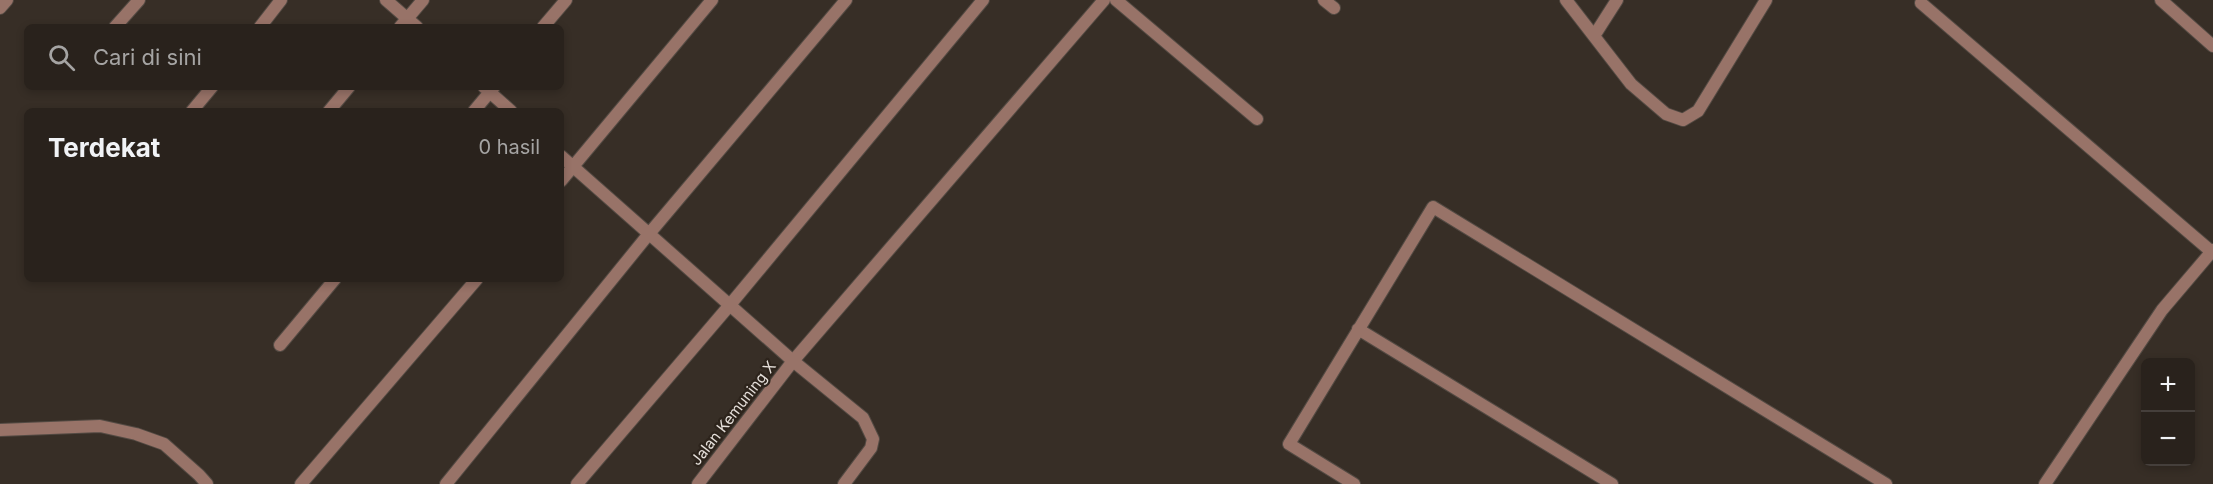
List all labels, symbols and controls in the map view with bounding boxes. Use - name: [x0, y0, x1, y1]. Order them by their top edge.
- search box: [24, 24, 564, 90]
- icon: search: [45, 41, 78, 74]
- text: Cari di sini: [93, 44, 202, 70]
- text: Terdekat: [48, 132, 160, 163]
- text: 0 hasil: [478, 135, 540, 159]
- street label: Jalan Kemuning X: [686, 357, 780, 469]
- map controls: [2141, 358, 2195, 466]
- button: +: [2141, 358, 2195, 412]
- button: −: [2141, 412, 2195, 466]

